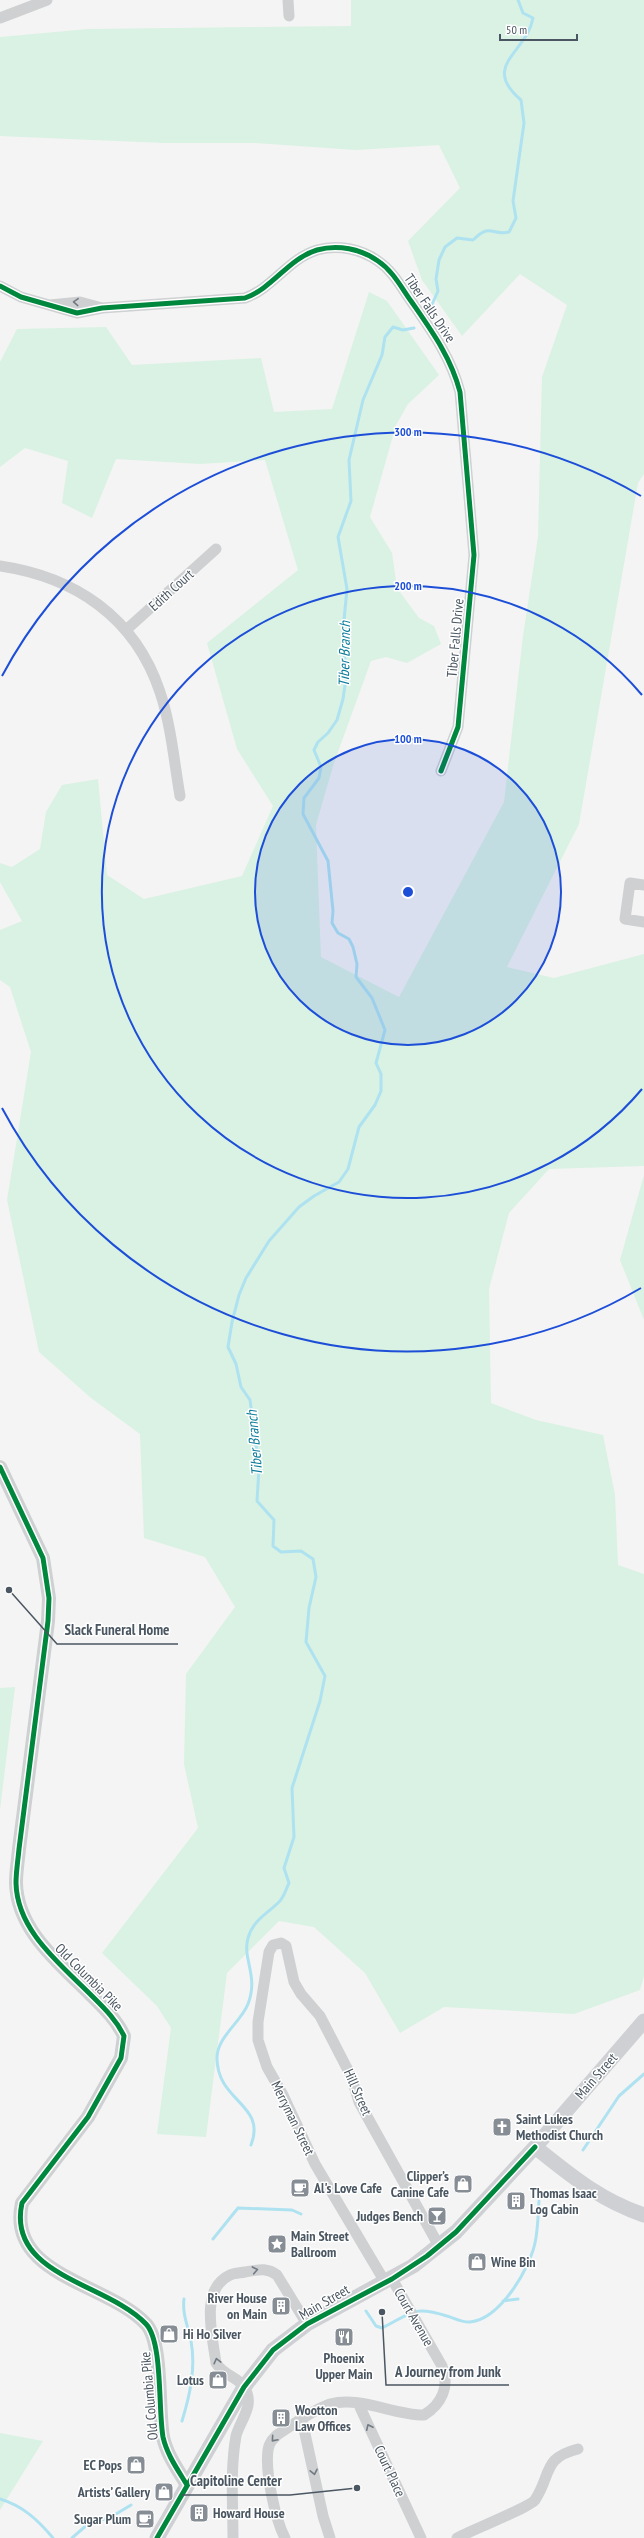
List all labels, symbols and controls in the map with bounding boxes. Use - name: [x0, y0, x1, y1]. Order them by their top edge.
- scale bar: [500, 16, 577, 42]
- text: 50 m: [506, 22, 527, 37]
- street label: Tiber Falls Drive: [400, 270, 460, 346]
- one-way arrow: [73, 298, 79, 307]
- text: 300 m: [394, 424, 422, 439]
- street label: Edith Court: [145, 565, 197, 615]
- text: 200 m: [394, 578, 422, 593]
- street label: Tiber Falls Drive: [443, 598, 467, 678]
- water label: Tiber Branch: [334, 620, 354, 687]
- text: 100 m: [394, 731, 422, 746]
- centre of rings: [401, 885, 415, 899]
- water label: Tiber Branch: [242, 1408, 266, 1477]
- callout: Slack Funeral Home: [57, 1617, 178, 1644]
- text: Slack Funeral Home: [64, 1620, 170, 1639]
- street label: Old Columbia Pike: [51, 1939, 127, 2015]
- street label: Main Street: [571, 2049, 621, 2103]
- street label: Hill Street: [340, 2066, 376, 2118]
- street label: Merryman Street: [267, 2078, 319, 2158]
- place label: Saint Lukes Methodist Church: [516, 2110, 603, 2144]
- church icon: Saint Lukes Methodist Church: [491, 2116, 513, 2138]
- place label: Clipper’s Canine Cafe: [391, 2167, 449, 2201]
- shop icon: Clipper’s Canine Cafe: [452, 2173, 474, 2195]
- cafe icon: Al's Love Cafe: [289, 2177, 311, 2199]
- place label: Al's Love Cafe: [313, 2179, 382, 2197]
- place label: Thomas Isaac Log Cabin: [530, 2184, 597, 2218]
- building icon: Thomas Isaac Log Cabin: [505, 2190, 527, 2212]
- bar icon: Judges Bench: [426, 2205, 448, 2227]
- place label: Judges Bench: [355, 2207, 423, 2225]
- place label: Main Street Ballroom: [291, 2227, 349, 2261]
- place icon: Main Street Ballroom: [266, 2233, 288, 2255]
- shop icon: Wine Bin: [466, 2251, 488, 2273]
- place label: Wine Bin: [490, 2253, 536, 2271]
- one-way arrow: [252, 2267, 258, 2275]
- street label: Main Street: [295, 2280, 353, 2324]
- street label: Court Avenue: [390, 2285, 438, 2349]
- place label: River House on Main: [208, 2289, 267, 2323]
- building icon: River House on Main: [270, 2295, 292, 2317]
- shop icon: Hi Ho Silver: [158, 2323, 180, 2345]
- place label: Hi Ho Silver: [183, 2325, 242, 2343]
- restaurant icon: Phoenix Upper Main: [333, 2326, 355, 2348]
- place label: Phoenix Upper Main: [315, 2349, 373, 2383]
- street label: Old Columbia Pike: [136, 2351, 162, 2441]
- one-way arrow: [213, 2358, 222, 2365]
- callout: A Journey from Junk: [386, 2358, 509, 2385]
- text: A Journey from Junk: [394, 2362, 502, 2381]
- shop icon: Lotus: [207, 2369, 229, 2391]
- place label: Lotus: [177, 2371, 204, 2389]
- place label: Wootton Law Offices: [294, 2401, 351, 2435]
- building icon: Wootton Law Offices: [270, 2407, 292, 2429]
- one-way arrow: [366, 2423, 374, 2431]
- one-way arrow: [271, 2434, 278, 2442]
- street label: Court Place: [370, 2442, 410, 2500]
- shop icon: EC Pops: [125, 2454, 147, 2476]
- place label: EC Pops: [84, 2456, 122, 2474]
- callout: Capitoline Center: [182, 2468, 290, 2495]
- one-way arrow: [309, 2469, 317, 2475]
- text: Capitoline Center: [190, 2471, 283, 2490]
- shop icon: Artists’ Gallery: [153, 2481, 175, 2503]
- place label: Artists’ Gallery: [77, 2483, 150, 2501]
- building icon: Howard House: [188, 2502, 210, 2524]
- place label: Howard House: [213, 2504, 285, 2522]
- cafe icon: Sugar Plum: [134, 2508, 156, 2530]
- place label: Sugar Plum: [74, 2510, 131, 2528]

